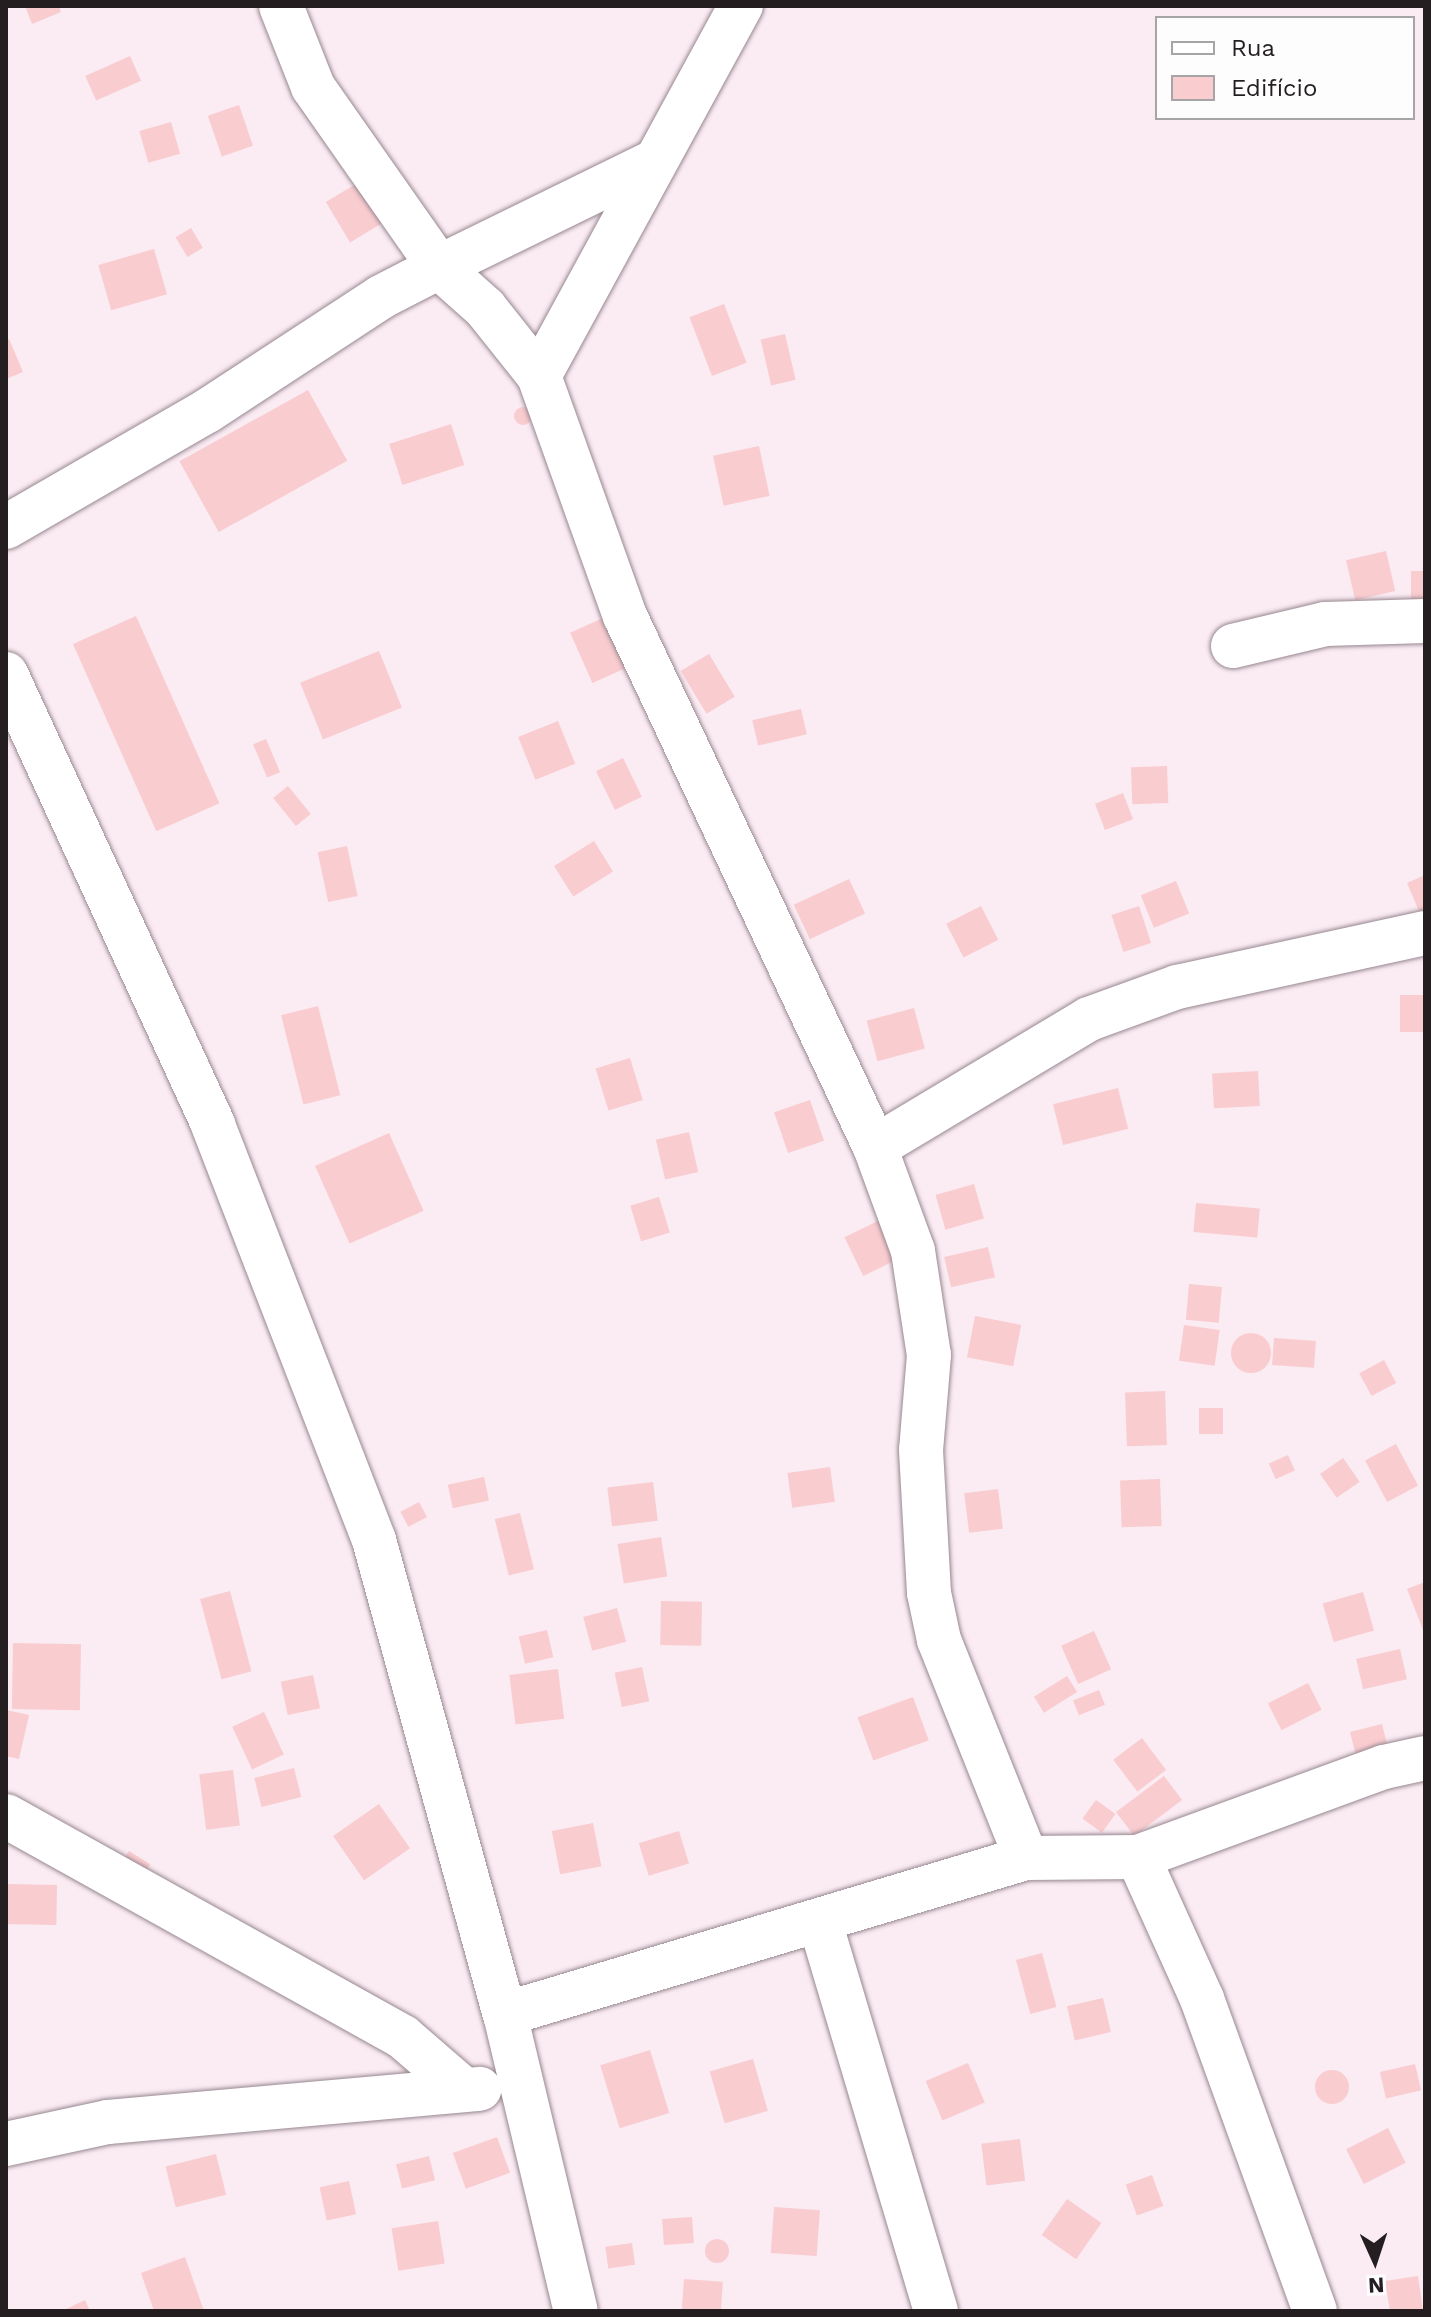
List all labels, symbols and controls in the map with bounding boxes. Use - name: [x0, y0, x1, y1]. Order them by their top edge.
- legend: [1155, 16, 1415, 120]
- text: Rua: [1231, 34, 1275, 62]
- text: Edifício: [1231, 74, 1317, 102]
- north arrow: [1335, 2221, 1415, 2301]
- text: N: [1367, 2273, 1385, 2298]

